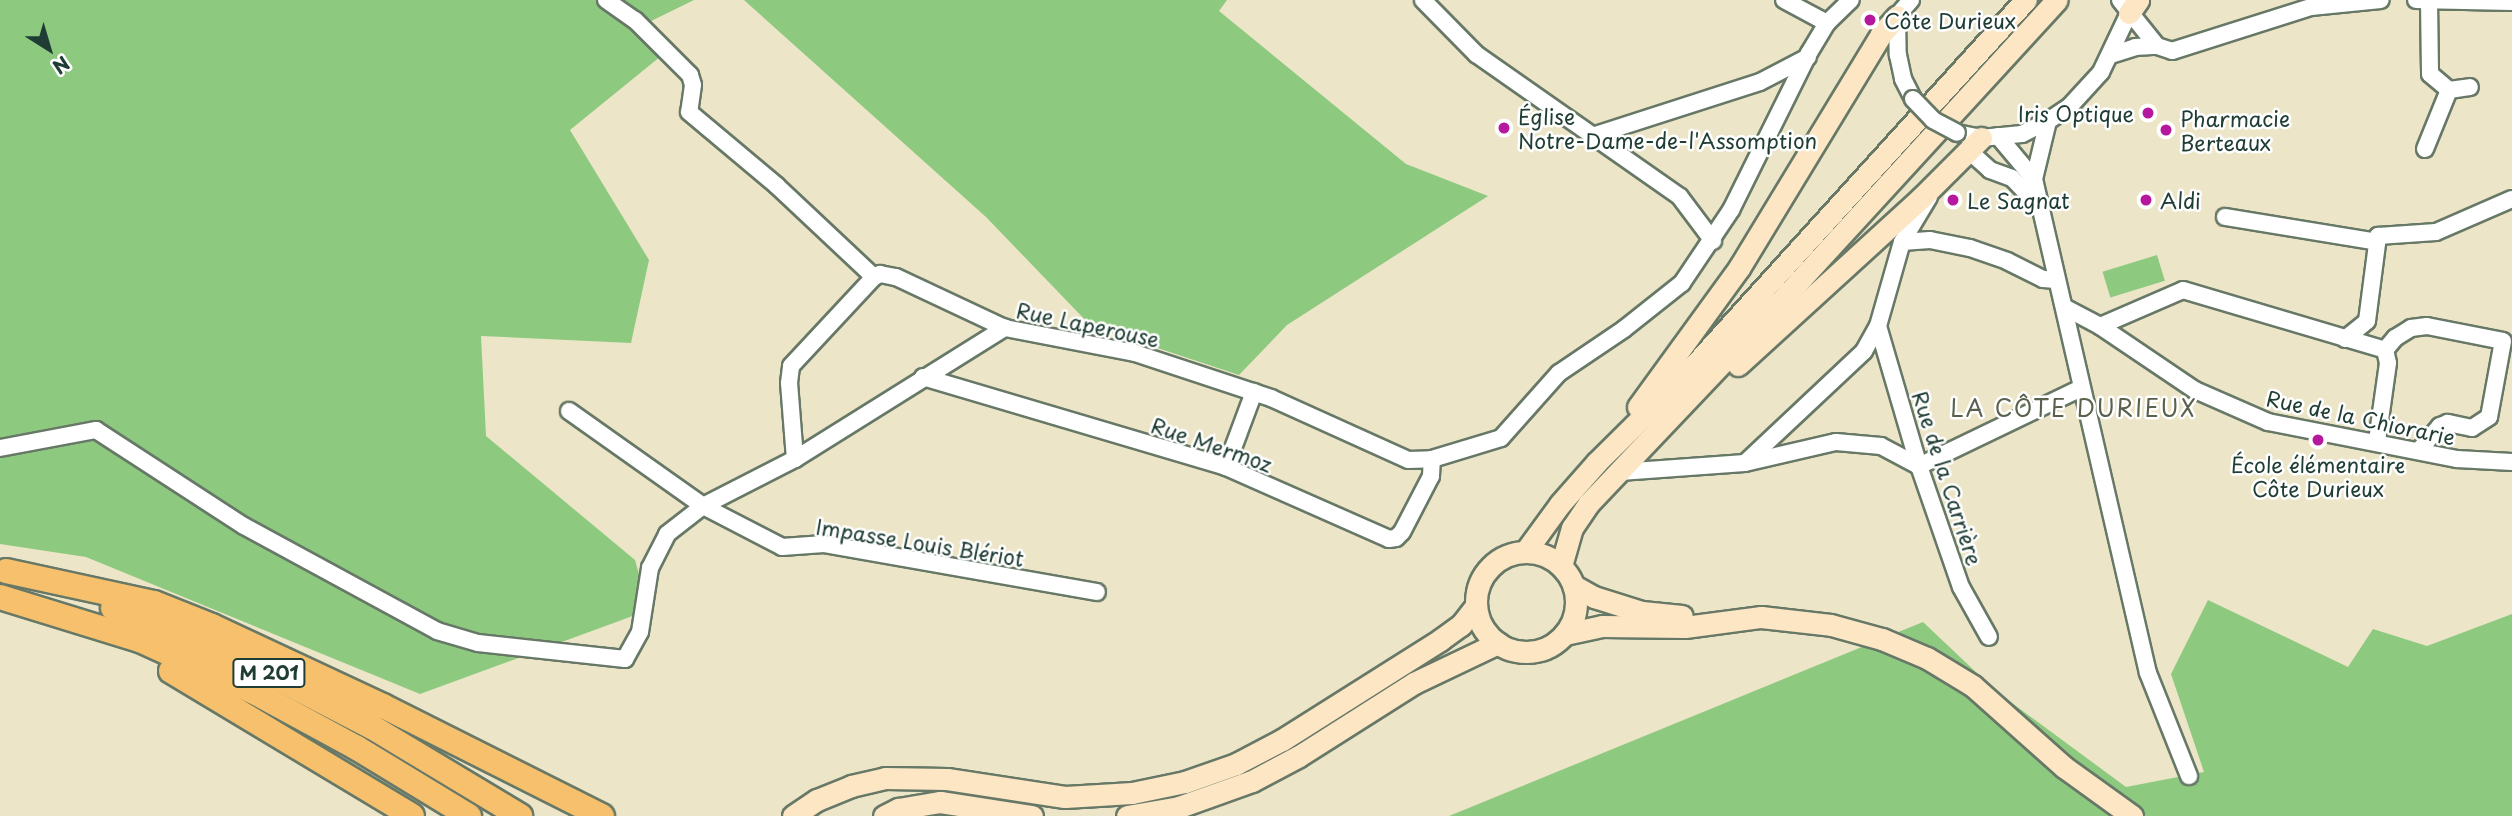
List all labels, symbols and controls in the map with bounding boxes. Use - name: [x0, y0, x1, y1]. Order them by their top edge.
- place label: Côte Durieux: [1884, 7, 2015, 33]
- marker: Côte Durieux: [1862, 12, 1878, 28]
- north arrow: [14, 14, 84, 84]
- text: N: [47, 50, 76, 81]
- place label: Iris Optique: [2017, 100, 2134, 126]
- place label: Église Notre-Dame-de-l'Assomption: [1518, 103, 1817, 153]
- marker: Iris Optique: [2140, 105, 2156, 121]
- place label: Pharmacie Berteaux: [2180, 105, 2290, 155]
- marker: Église Notre-Dame-de-l'Assomption: [1496, 120, 1512, 136]
- marker: Pharmacie Berteaux: [2158, 122, 2174, 138]
- place label: Le Sagnat: [1967, 187, 2070, 213]
- place label: Aldi: [2160, 187, 2201, 213]
- marker: Le Sagnat: [1945, 192, 1961, 208]
- marker: Aldi: [2138, 192, 2154, 208]
- street label: Rue Laperouse: [1013, 296, 1163, 352]
- street label: Rue de la Chiorarie: [2262, 384, 2460, 450]
- street label: Rue de la Carrière: [1907, 386, 1989, 570]
- district label: LA CÔTE DURIEUX: [1954, 394, 2194, 422]
- street label: Rue Mermoz: [1147, 411, 1277, 477]
- marker: École élémentaire Côte Durieux: [2310, 432, 2326, 448]
- place label: École élémentaire Côte Durieux: [2229, 451, 2407, 501]
- street label: Impasse Louis Blériot: [813, 513, 1027, 571]
- road number: M 201: [230, 658, 308, 688]

